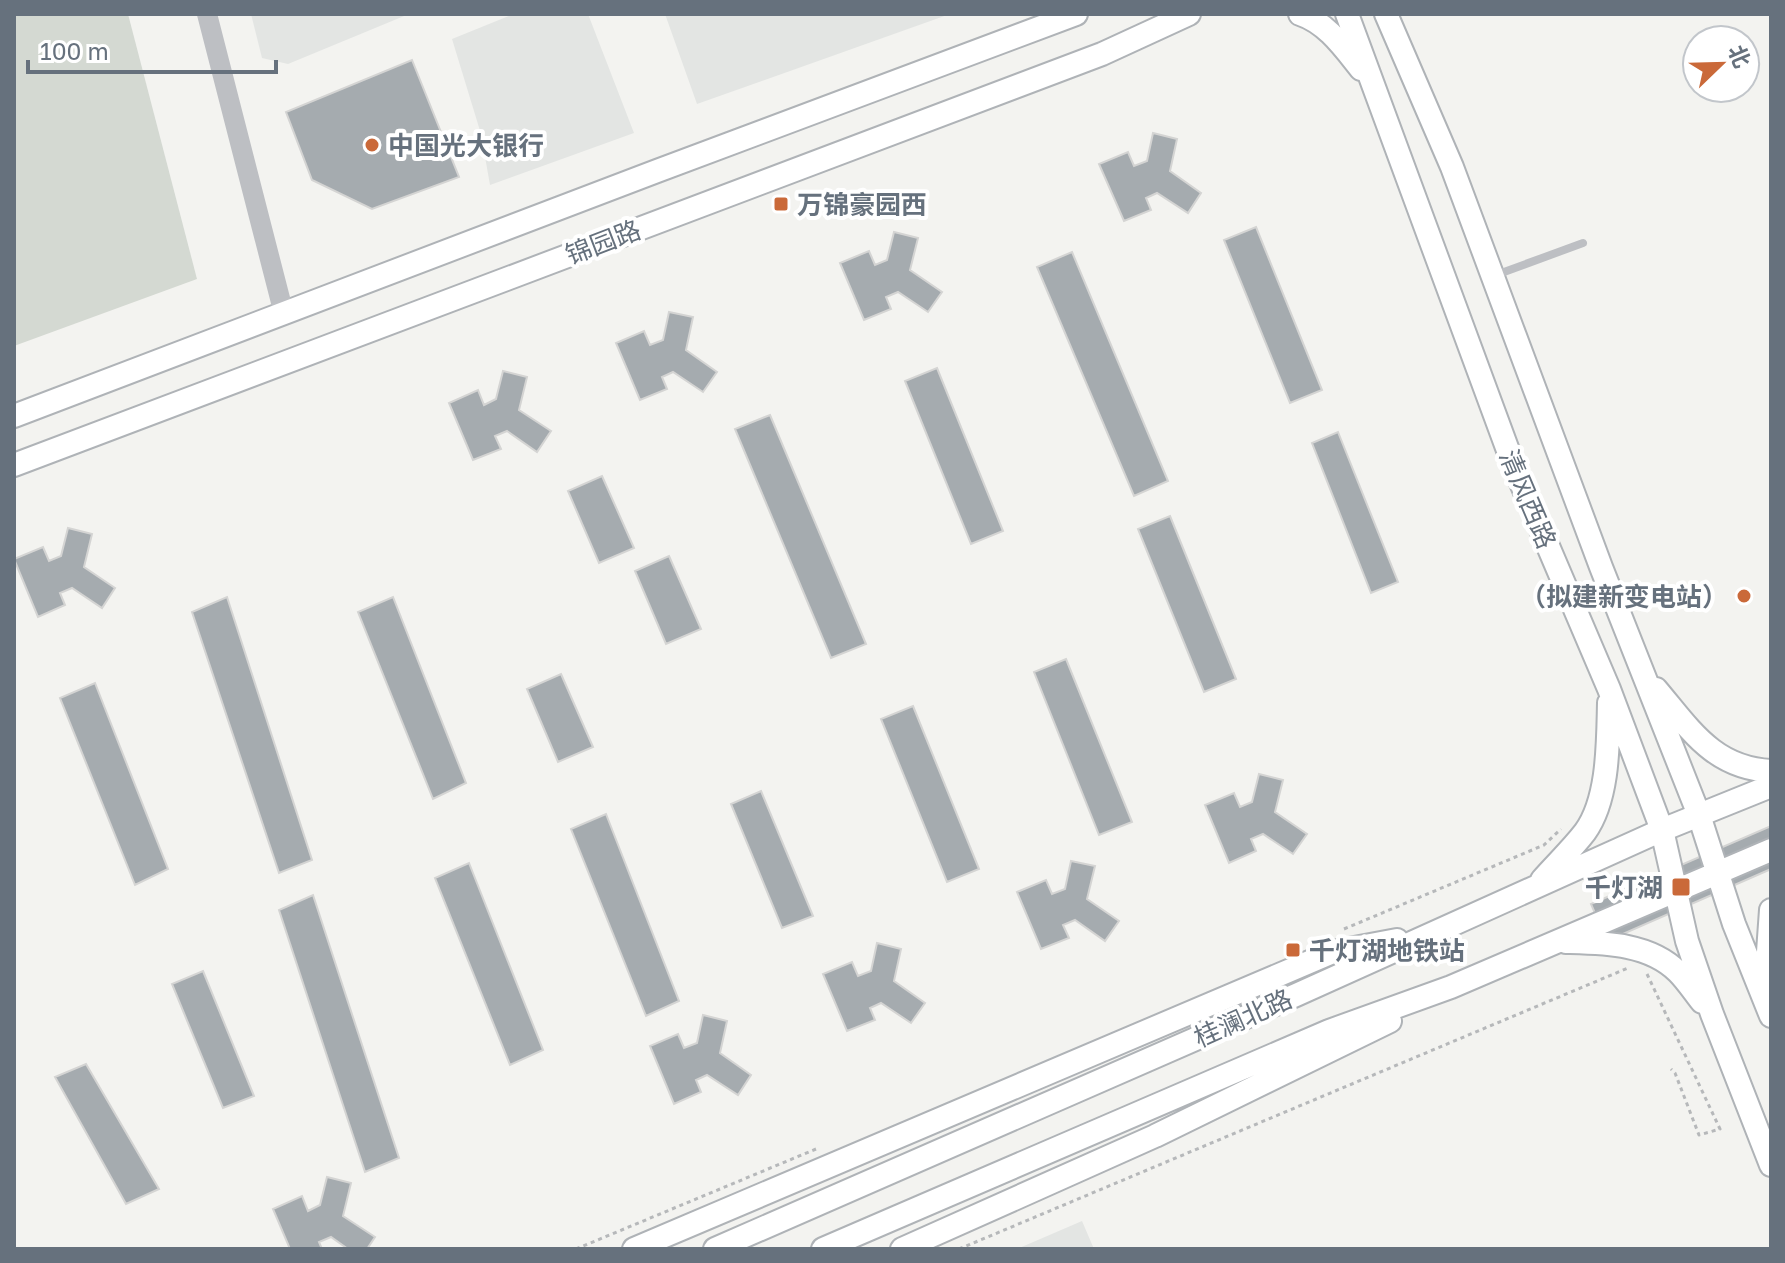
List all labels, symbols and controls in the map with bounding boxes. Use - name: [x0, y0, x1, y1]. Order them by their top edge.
- scale bar: [28, 24, 276, 74]
- north arrow: [1681, 24, 1761, 104]
- text: 100 m: [40, 36, 109, 65]
- text: 北: [1723, 41, 1757, 71]
- place label: 中国光大银行: [388, 130, 544, 161]
- marker: 中国光大银行: [363, 136, 381, 154]
- place label: 万锦豪园西: [797, 189, 927, 220]
- marker: 万锦豪园西: [772, 195, 790, 213]
- street label: 锦园路: [561, 214, 645, 270]
- street label: 清风西路: [1493, 445, 1563, 553]
- place label: （拟建新变电站）: [1520, 581, 1728, 612]
- marker: （拟建新变电站）: [1735, 587, 1753, 605]
- place label: 千灯湖: [1585, 872, 1663, 903]
- marker: 千灯湖: [1670, 876, 1692, 898]
- place label: 千灯湖地铁站: [1309, 935, 1465, 966]
- marker: 千灯湖地铁站: [1284, 941, 1302, 959]
- street label: 桂澜北路: [1189, 983, 1297, 1053]

